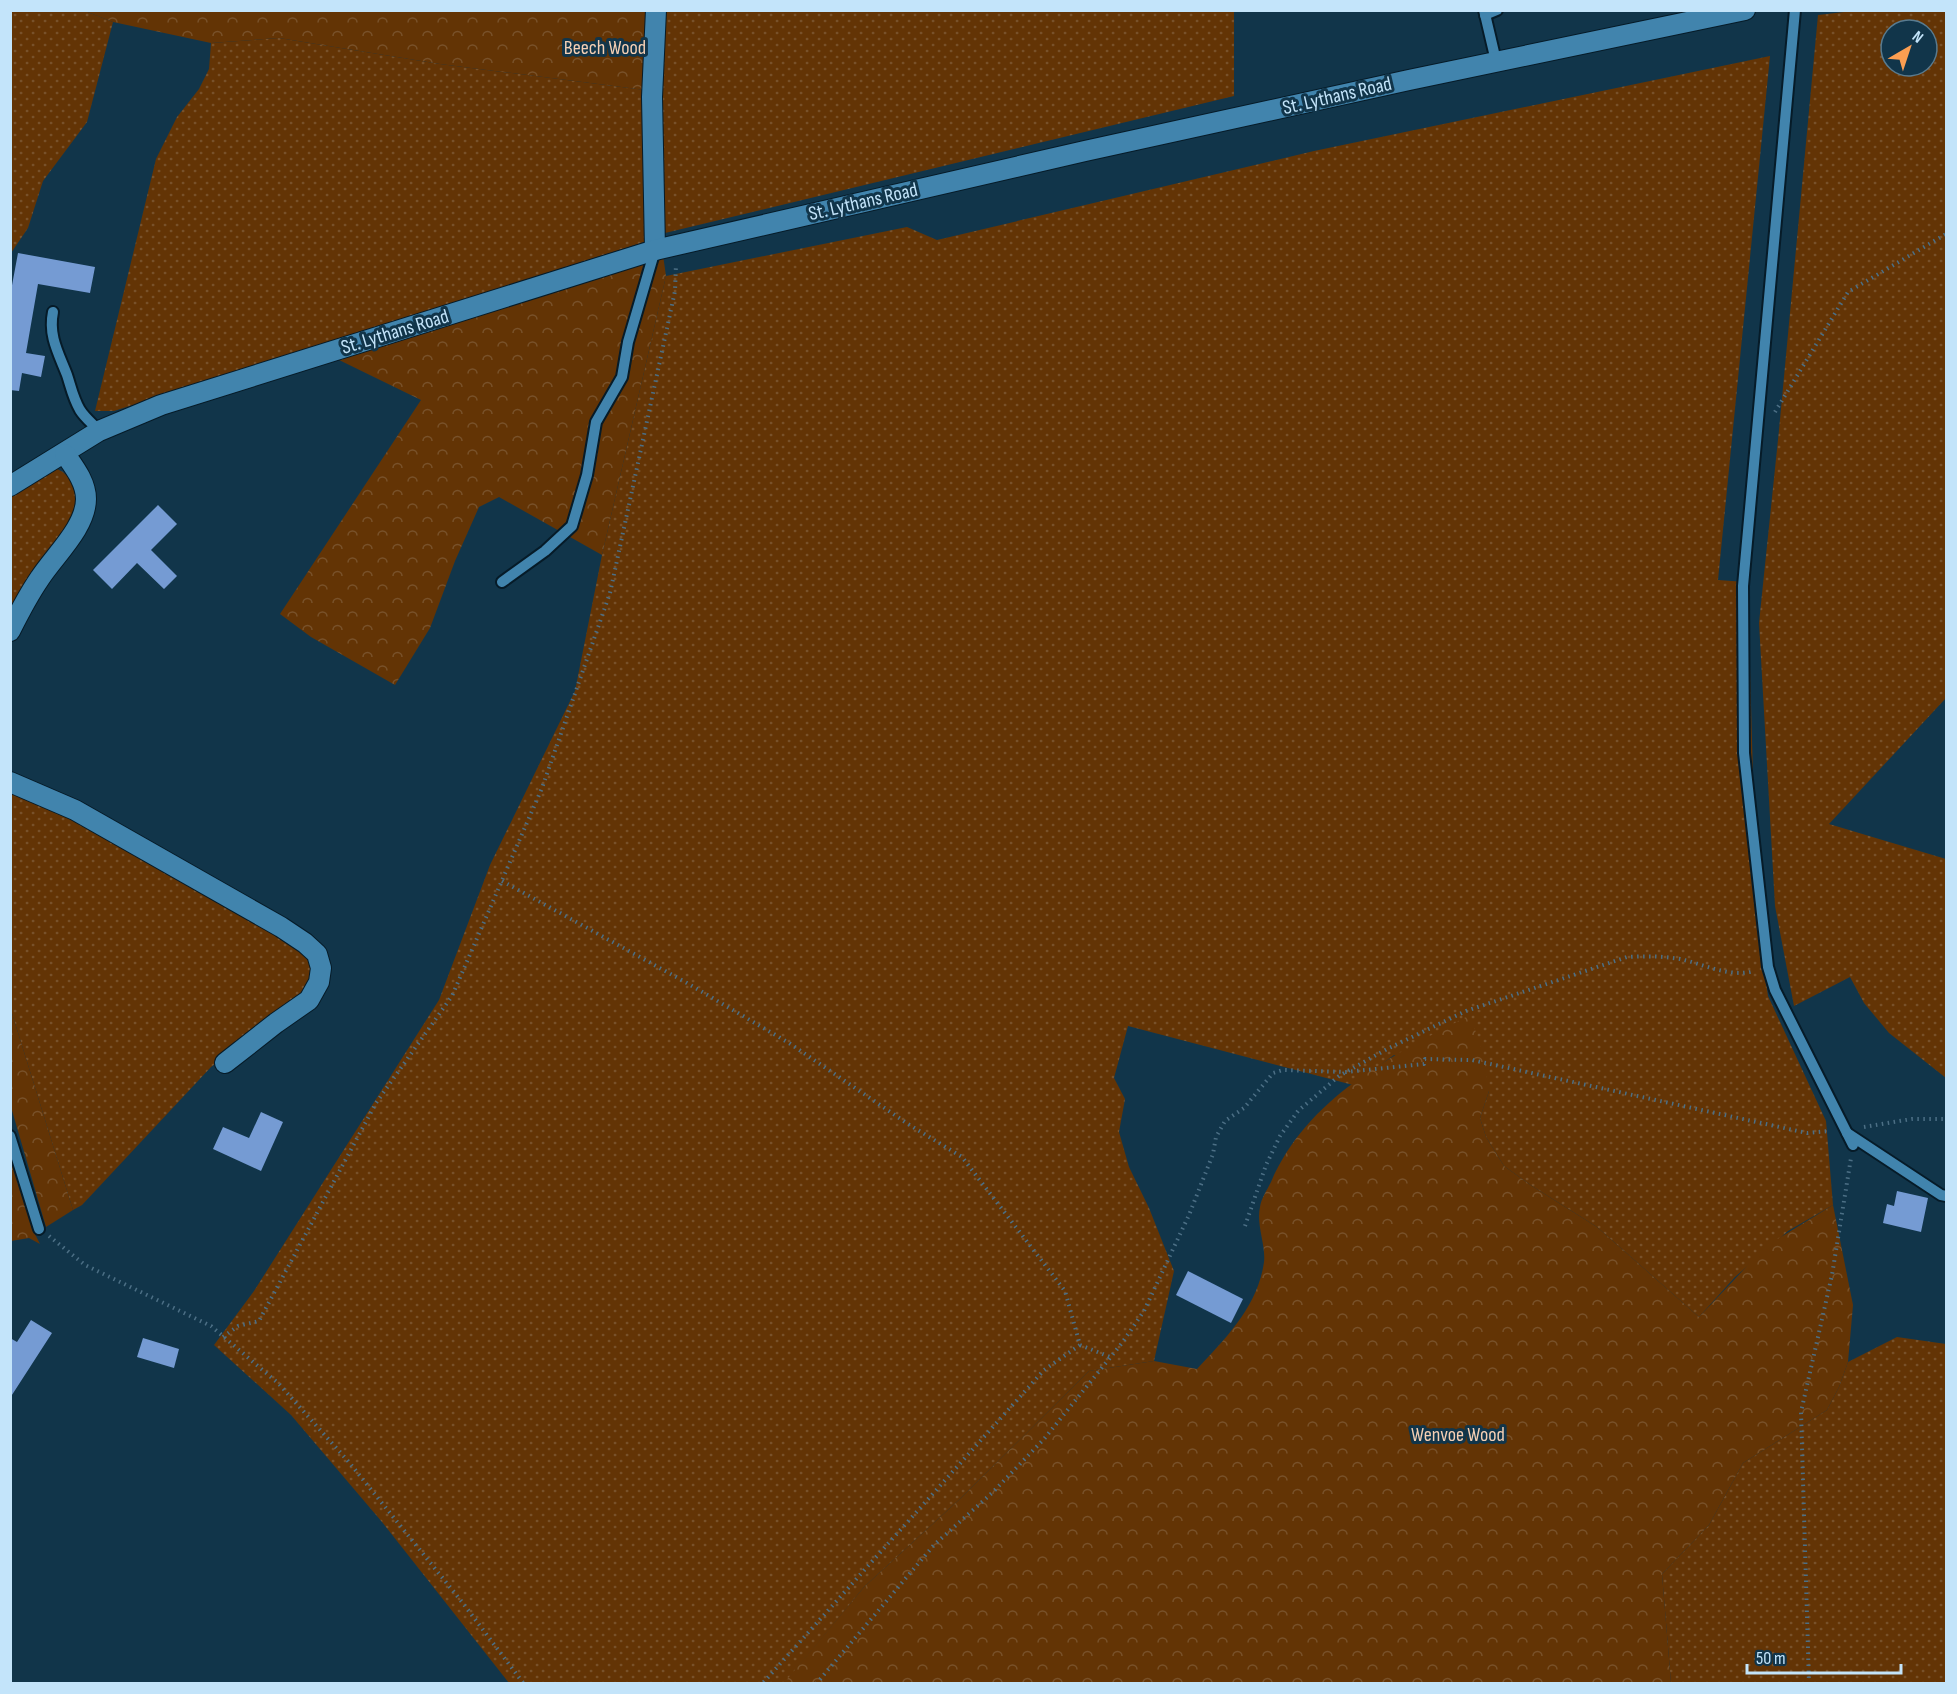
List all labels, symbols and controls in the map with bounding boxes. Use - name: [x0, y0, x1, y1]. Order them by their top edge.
- north arrow: [1879, 18, 1939, 78]
- text: N: [1908, 27, 1927, 48]
- park label: Beech Wood: [564, 36, 646, 60]
- street label: St. Lythans Road: [1280, 72, 1394, 120]
- street label: St. Lythans Road: [806, 178, 920, 226]
- street label: St. Lythans Road: [338, 304, 452, 360]
- park label: Wenvoe Wood: [1411, 1423, 1505, 1447]
- scale bar: [1747, 1637, 1902, 1675]
- text: 50 m: [1756, 1648, 1786, 1669]

